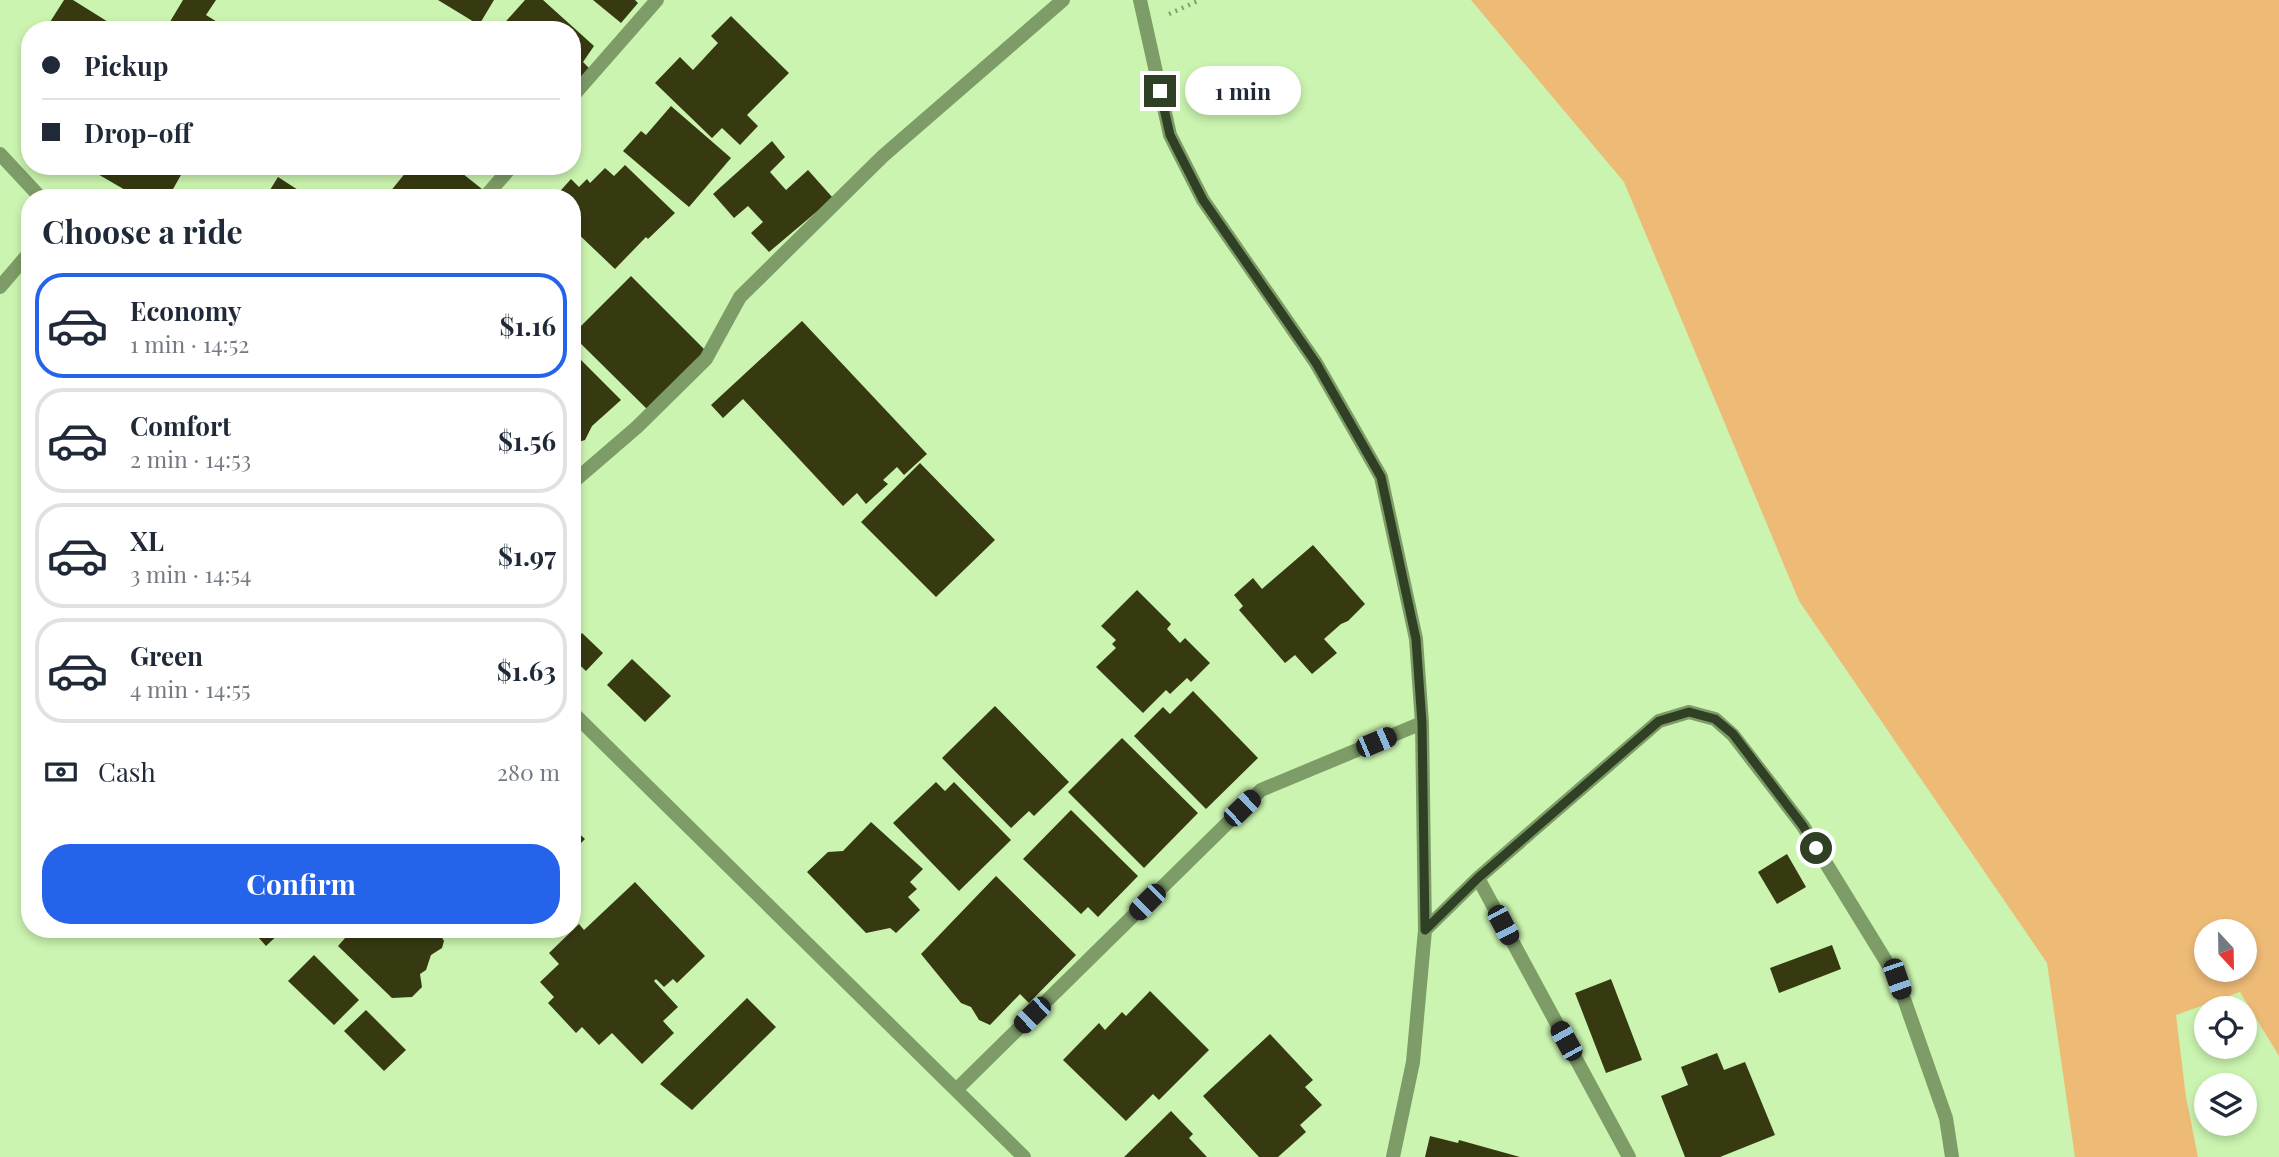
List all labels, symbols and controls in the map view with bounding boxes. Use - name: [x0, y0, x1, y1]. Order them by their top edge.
- text: Pickup: [84, 48, 168, 83]
- callout: 1 min: [1184, 66, 1300, 116]
- route end: [1144, 75, 1176, 107]
- text: 1 min: [1215, 75, 1271, 106]
- text: Drop-off: [84, 115, 191, 150]
- text: Choose a ride: [42, 209, 243, 252]
- text: Economy: [130, 293, 241, 328]
- icon: car: [46, 294, 109, 357]
- text: $1.16: [500, 308, 556, 343]
- text: 1 min · 14:52: [130, 328, 249, 359]
- text: Comfort: [130, 408, 231, 443]
- icon: car: [46, 409, 109, 472]
- text: $1.56: [498, 423, 556, 458]
- text: 2 min · 14:53: [130, 443, 251, 474]
- text: XL: [130, 523, 164, 558]
- icon: car: [46, 524, 109, 587]
- text: $1.97: [498, 538, 556, 573]
- text: 3 min · 14:54: [130, 558, 251, 589]
- text: Green: [130, 638, 203, 673]
- icon: car: [46, 639, 109, 702]
- text: $1.63: [497, 653, 556, 688]
- text: 4 min · 14:55: [130, 673, 251, 704]
- car: [1353, 724, 1400, 760]
- icon: cash: [42, 753, 80, 791]
- text: Cash: [98, 754, 156, 789]
- text: 280 m: [497, 756, 560, 787]
- car: [1220, 786, 1265, 830]
- route start: [1800, 832, 1832, 864]
- button: Confirm: [42, 844, 560, 924]
- car: [1125, 880, 1170, 924]
- car: [1484, 902, 1523, 948]
- north arrow: [2194, 919, 2258, 982]
- map controls: [2194, 919, 2257, 1136]
- car: [1881, 956, 1914, 1002]
- car: [1010, 993, 1055, 1037]
- button: locate: [2194, 996, 2257, 1059]
- car: [1547, 1018, 1586, 1064]
- button: layers: [2194, 1073, 2257, 1136]

